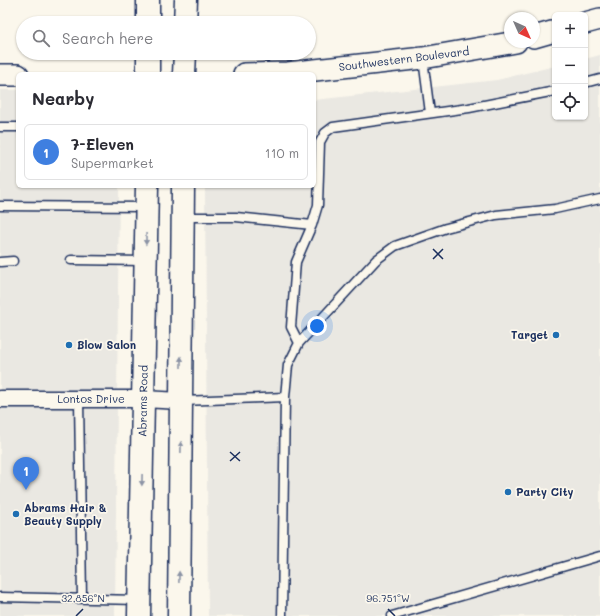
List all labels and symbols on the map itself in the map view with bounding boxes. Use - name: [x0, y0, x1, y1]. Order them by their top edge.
- north arrow: [504, 12, 540, 48]
- street label: Southwestern Boulevard: [338, 43, 470, 74]
- one-way arrow: [143, 233, 149, 246]
- your location: [307, 316, 327, 336]
- place label: Target: [511, 327, 548, 342]
- marker: Target: [551, 330, 561, 340]
- place label: Blow Salon: [77, 337, 136, 352]
- marker: Blow Salon: [64, 340, 74, 350]
- one-way arrow: [178, 355, 184, 368]
- street label: Abrams Road: [134, 365, 151, 437]
- street label: Lontos Drive: [57, 391, 125, 406]
- one-way arrow: [178, 440, 184, 453]
- pin: 1: [13, 457, 39, 490]
- one-way arrow: [139, 474, 145, 487]
- place label: Party City: [516, 484, 574, 499]
- marker: Party City: [503, 487, 513, 497]
- place label: Abrams Hair & Beauty Supply: [24, 500, 107, 528]
- marker: Abrams Hair & Beauty Supply: [11, 509, 21, 519]
- one-way arrow: [176, 570, 182, 583]
- text: 32.856°N: [61, 591, 105, 605]
- text: 96.751°W: [366, 591, 410, 605]

